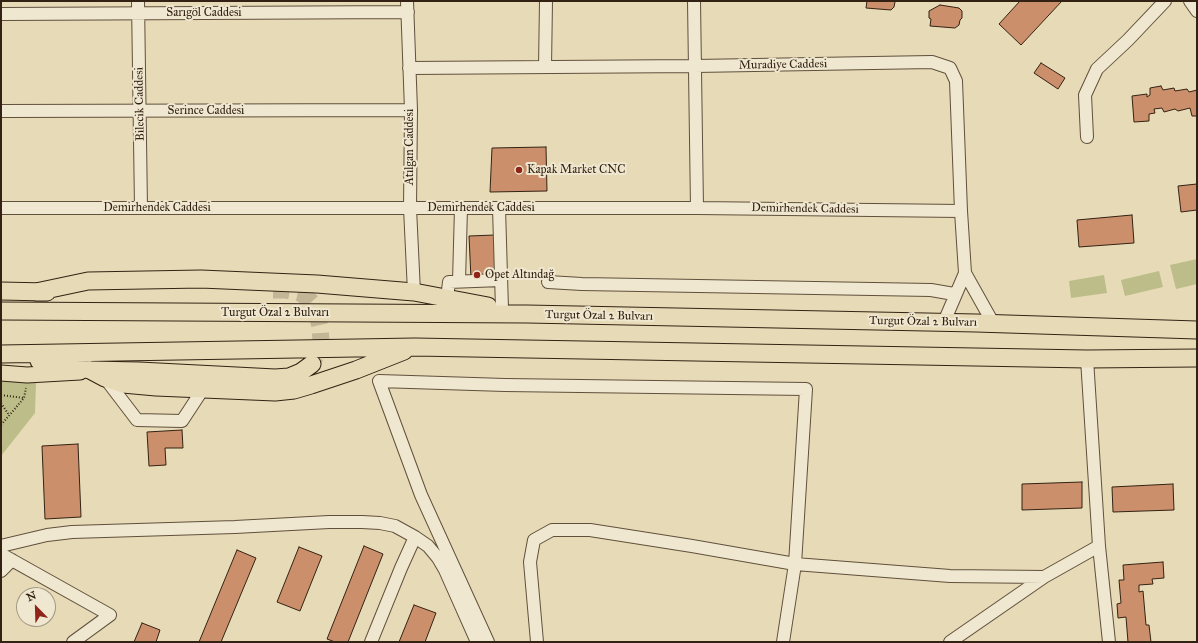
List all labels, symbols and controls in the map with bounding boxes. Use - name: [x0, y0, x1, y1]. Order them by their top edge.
- street label: Sarıgöl Caddesi: [166, 6, 242, 20]
- street label: Muradiye Caddesi: [739, 57, 827, 73]
- street label: Bilecik Caddesi: [132, 67, 148, 141]
- street label: Serince Caddesi: [168, 104, 244, 118]
- street label: Atılgan Caddesi: [403, 109, 417, 185]
- place label: Kapak Market CNC: [527, 163, 625, 177]
- marker: Kapak Market CNC: [514, 165, 524, 175]
- street label: Demirhendek Caddesi: [103, 201, 211, 215]
- street label: Demirhendek Caddesi: [427, 201, 535, 215]
- street label: Demirhendek Caddesi: [751, 201, 859, 217]
- place label: Opet Altındağ: [485, 268, 554, 282]
- marker: Opet Altındağ: [472, 270, 482, 280]
- street label: Turgut Özal 2 Bulvarı: [221, 306, 329, 320]
- street label: Turgut Özal 2 Bulvarı: [545, 308, 653, 324]
- street label: Turgut Özal 2 Bulvarı: [869, 314, 977, 330]
- north arrow: [16, 587, 56, 627]
- text: N: [25, 589, 38, 604]

